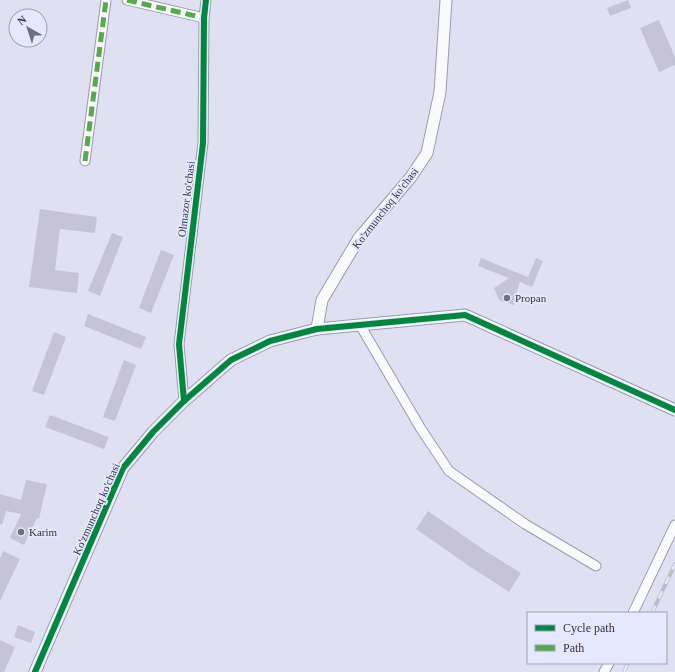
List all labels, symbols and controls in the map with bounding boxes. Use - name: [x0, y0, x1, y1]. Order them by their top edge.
- north arrow: [8, 8, 48, 48]
- text: N: [15, 13, 29, 27]
- street label: Olmazor ko'chasi: [175, 160, 197, 238]
- street label: Ko'zmunchoq ko'chasi: [350, 165, 420, 251]
- place label: Propan: [515, 292, 547, 304]
- marker: Propan: [502, 293, 512, 303]
- street label: Ko'zmunchoq ko'chasi: [70, 461, 122, 557]
- place label: Karim: [29, 526, 58, 538]
- marker: Karim: [16, 527, 26, 537]
- legend: [527, 612, 667, 664]
- text: Cycle path: [563, 621, 615, 635]
- text: Path: [563, 641, 584, 655]

